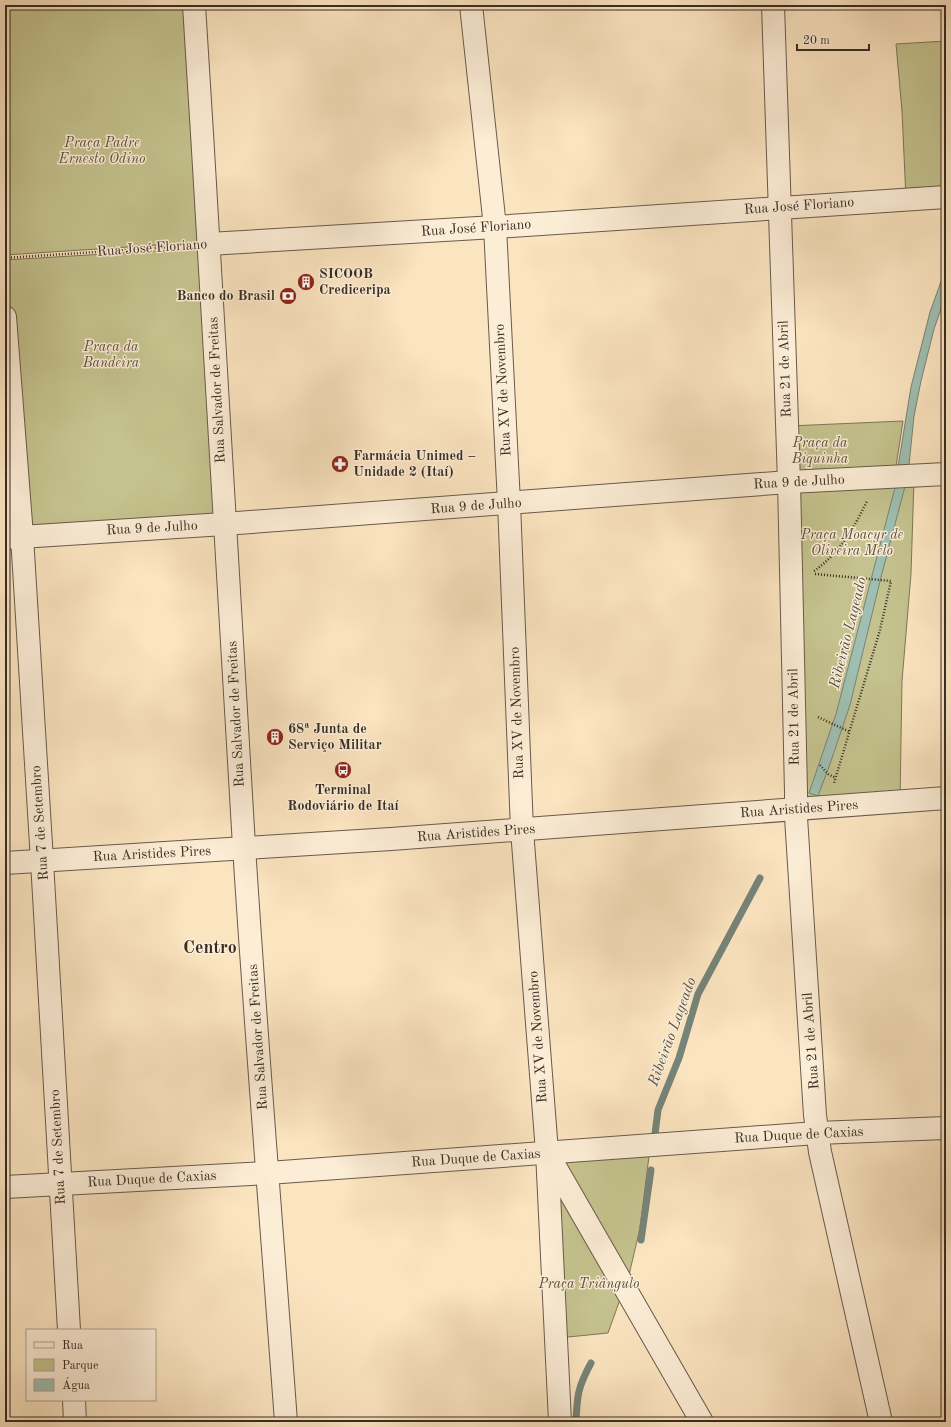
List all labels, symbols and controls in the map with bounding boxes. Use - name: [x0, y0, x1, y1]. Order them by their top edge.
- scale bar: [797, 26, 869, 52]
- text: 20 m: [803, 35, 830, 47]
- park label: Praça Padre Ernesto Odino: [58, 136, 145, 166]
- street label: Rua José Floriano: [743, 195, 855, 217]
- street label: Rua José Floriano: [420, 217, 532, 239]
- street label: Rua José Floriano: [96, 237, 208, 259]
- place label: SICOOB Crediceripa: [319, 267, 391, 297]
- building icon: SICOOB Crediceripa: [296, 272, 316, 292]
- bank icon: Banco do Brasil: [278, 286, 298, 306]
- place label: Banco do Brasil: [177, 289, 275, 303]
- street label: Rua Salvador de Freitas: [206, 316, 228, 464]
- street label: Rua 21 de Abril: [776, 320, 794, 418]
- street label: Rua XV de Novembro: [493, 323, 513, 457]
- park label: Praça da Bandeira: [82, 340, 140, 370]
- park label: Praça da Biquinha: [791, 436, 849, 467]
- place label: Farmácia Unimed – Unidade 2 (Itaí): [353, 449, 476, 479]
- pharmacy icon: Farmácia Unimed – Unidade 2 (Itaí): [330, 454, 350, 474]
- street label: Rua 9 de Julho: [753, 473, 845, 491]
- street label: Rua 9 de Julho: [430, 496, 522, 516]
- street label: Rua 9 de Julho: [106, 519, 198, 537]
- park label: Praça Moacyr de Oliveira Melo: [800, 528, 904, 558]
- water label: Ribeirão Lageado: [828, 576, 870, 691]
- street label: Rua Salvador de Freitas: [225, 640, 247, 788]
- street label: Rua XV de Novembro: [508, 646, 526, 779]
- street label: Rua 21 de Abril: [786, 668, 802, 766]
- place label: 68ª Junta de Serviço Militar: [288, 722, 382, 752]
- building icon: 68ª Junta de Serviço Militar: [265, 727, 285, 747]
- bus stop icon: Terminal Rodoviário de Itaí: [333, 760, 353, 780]
- street label: Rua 7 de Setembro: [29, 765, 51, 881]
- place label: Terminal Rodoviário de Itaí: [287, 783, 399, 813]
- street label: Rua Aristides Pires: [739, 798, 859, 820]
- street label: Rua Aristides Pires: [416, 822, 536, 844]
- street label: Rua Aristides Pires: [92, 844, 212, 864]
- district label: Centro: [183, 939, 237, 957]
- street label: Rua Salvador de Freitas: [246, 963, 270, 1111]
- street label: Rua XV de Novembro: [526, 970, 550, 1104]
- water label: Ribeirão Lageado: [646, 976, 700, 1089]
- street label: Rua 21 de Abril: [801, 992, 821, 1090]
- street label: Rua 7 de Setembro: [48, 1089, 68, 1205]
- street label: Rua Duque de Caxias: [734, 1125, 864, 1145]
- street label: Rua Duque de Caxias: [411, 1146, 541, 1170]
- street label: Rua Duque de Caxias: [87, 1169, 217, 1189]
- park label: Praça Triângulo: [537, 1277, 640, 1292]
- legend: [26, 1329, 156, 1401]
- text: Rua: [62, 1340, 83, 1352]
- text: Parque: [62, 1360, 99, 1372]
- text: Água: [62, 1377, 90, 1392]

